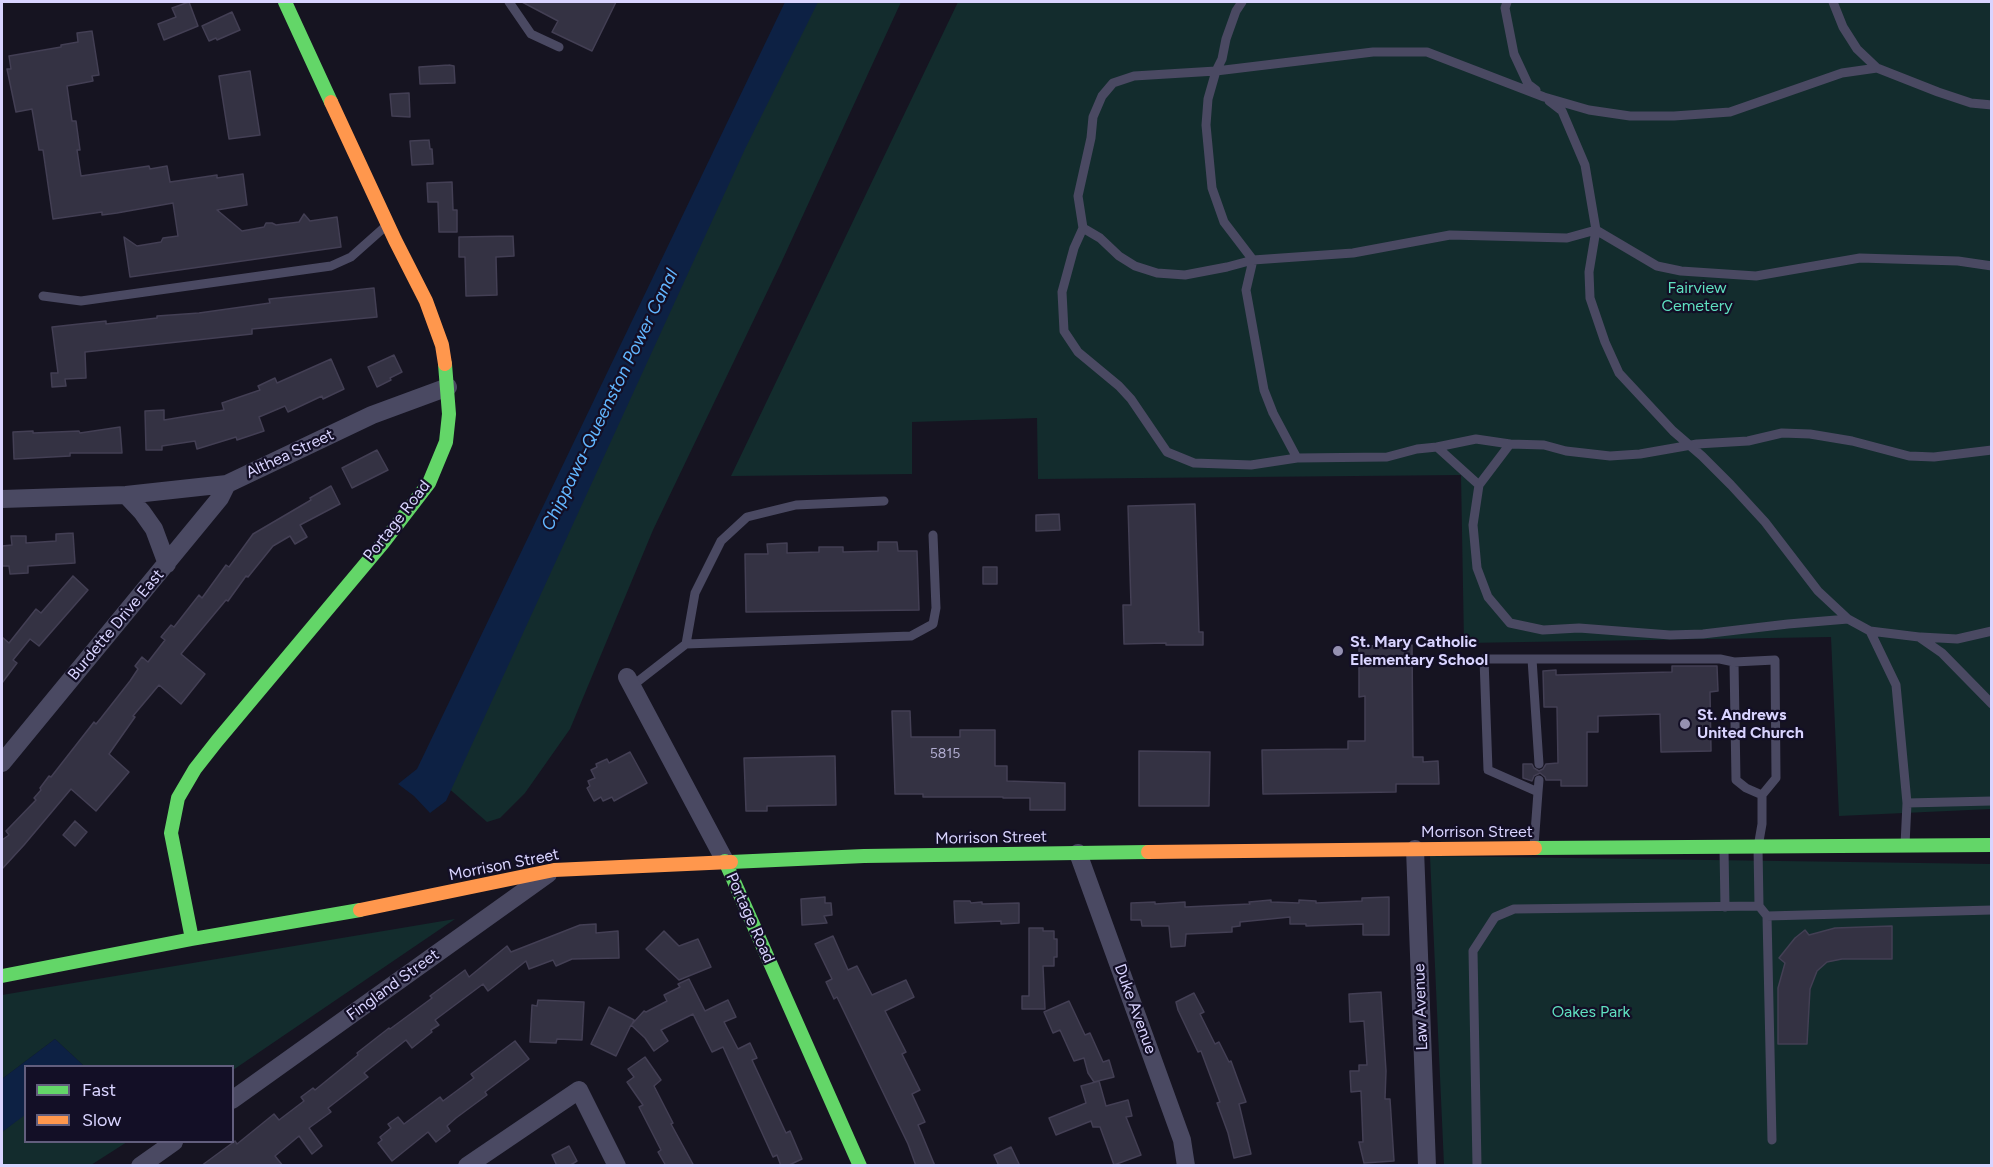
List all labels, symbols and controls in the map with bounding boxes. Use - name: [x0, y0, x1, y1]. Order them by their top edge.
- water label: Chippawa-Queenston Power Canal: [537, 266, 683, 534]
- park label: Fairview Cemetery: [1661, 278, 1733, 316]
- street label: Althea Street: [243, 425, 337, 483]
- street label: Portage Road: [360, 477, 434, 565]
- street label: Burdette Drive East: [64, 566, 168, 684]
- place label: St. Mary Catholic Elementary School: [1350, 632, 1488, 670]
- marker: St. Mary Catholic Elementary School: [1331, 644, 1345, 658]
- place label: St. Andrews United Church: [1697, 705, 1804, 743]
- marker: St. Andrews United Church: [1678, 717, 1692, 731]
- house number: 5815: [930, 746, 960, 762]
- street label: Morrison Street: [1421, 822, 1533, 842]
- street label: Morrison Street: [935, 827, 1047, 849]
- street label: Morrison Street: [447, 845, 561, 885]
- street label: Portage Road: [722, 870, 778, 966]
- street label: Fingland Street: [343, 945, 443, 1025]
- street label: Duke Avenue: [1110, 961, 1160, 1057]
- street label: Law Avenue: [1410, 963, 1432, 1051]
- park label: Oakes Park: [1552, 1002, 1630, 1022]
- legend: [24, 1065, 234, 1143]
- text: Fast: [82, 1079, 116, 1101]
- text: Slow: [82, 1109, 121, 1131]

